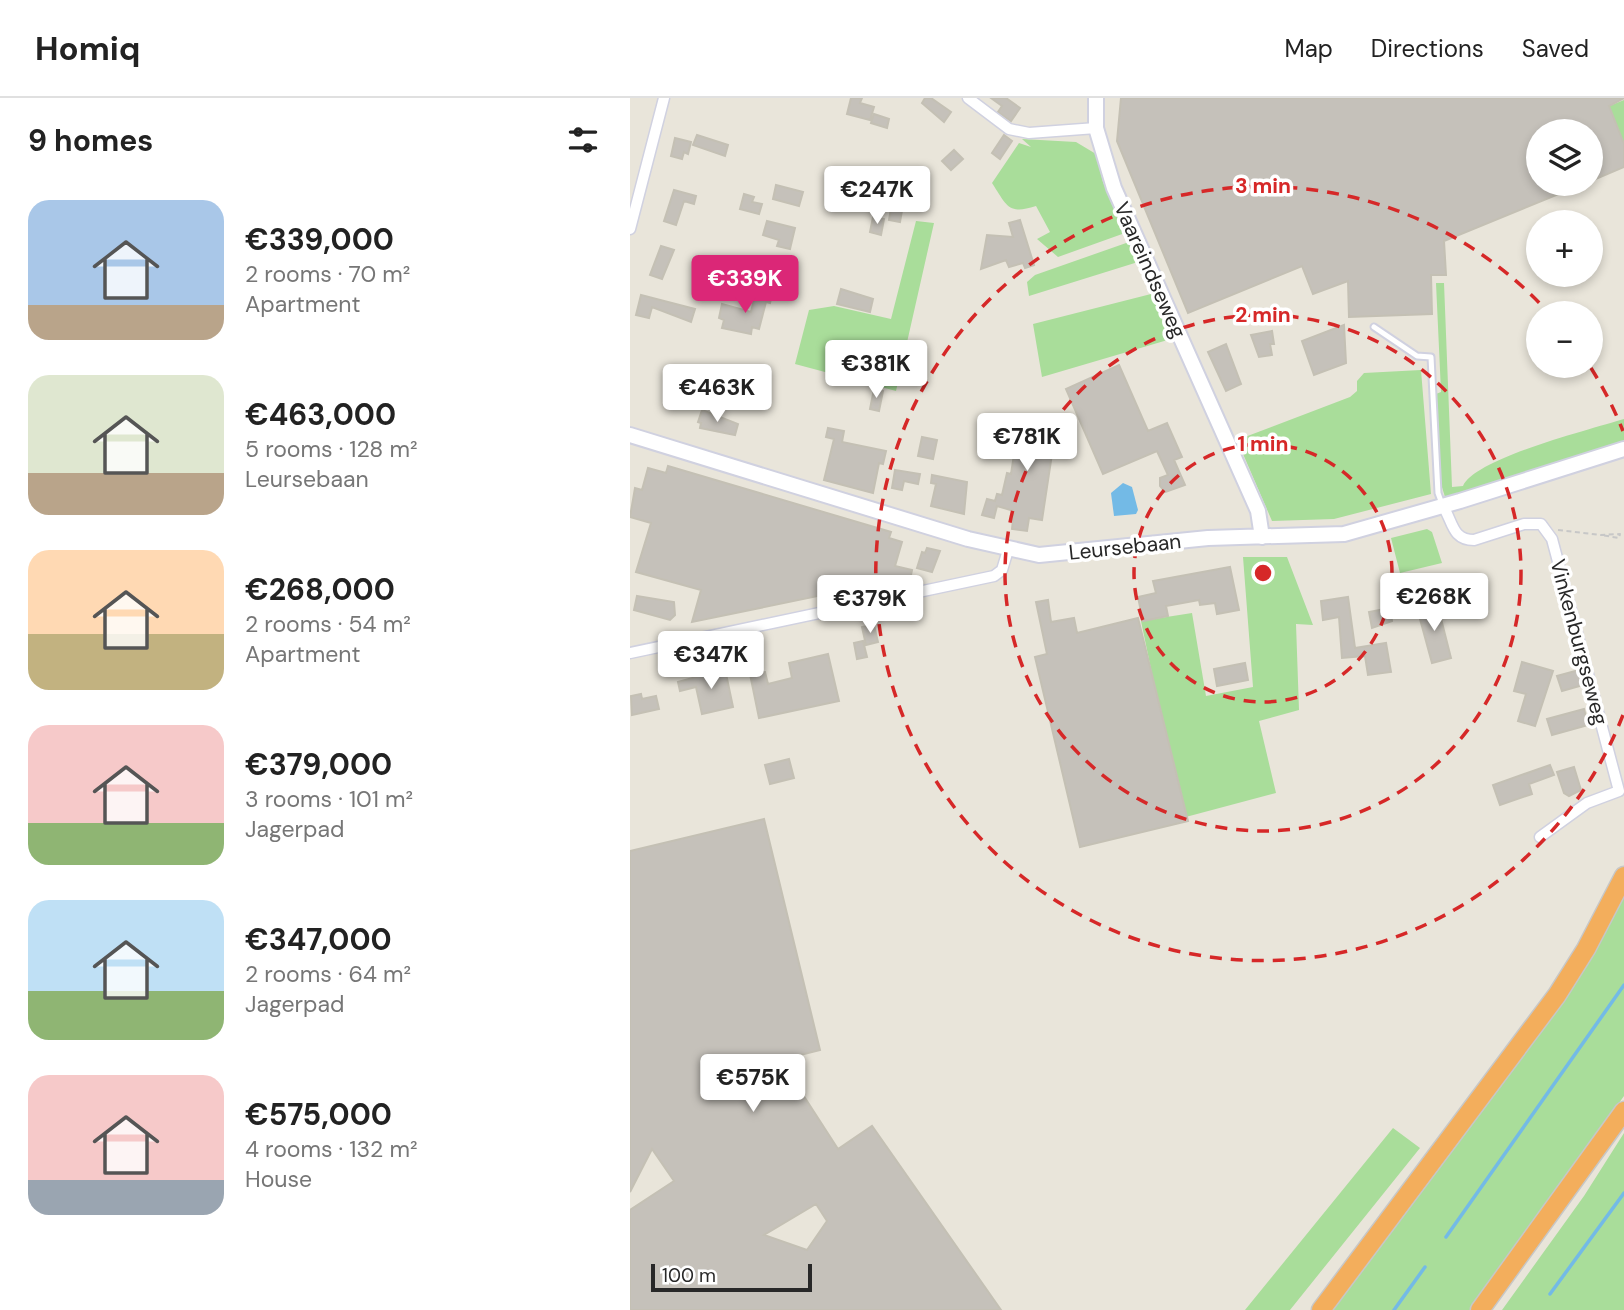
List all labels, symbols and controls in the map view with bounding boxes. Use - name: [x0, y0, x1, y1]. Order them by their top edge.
- text: Homiq: [35, 27, 140, 70]
- text: Map: [1285, 33, 1333, 64]
- text: Directions: [1371, 33, 1484, 64]
- text: Saved: [1522, 33, 1589, 64]
- map controls: [1526, 119, 1603, 378]
- button: layers: [1526, 119, 1603, 196]
- text: 9 homes: [28, 121, 153, 160]
- icon: filters: [564, 121, 602, 159]
- pin: €247K: [828, 166, 926, 226]
- text: 3 min: [1235, 172, 1291, 200]
- text: €247K: [840, 174, 914, 204]
- street label: Vaareindseweg: [1107, 197, 1193, 343]
- button: +: [1526, 210, 1603, 287]
- text: €339,000: [245, 220, 394, 259]
- icon: home: [84, 228, 168, 312]
- pin: €339K: [696, 256, 794, 315]
- text: 2 rooms · 70 m²: [245, 259, 410, 289]
- text: €339K: [708, 263, 783, 293]
- text: Apartment: [245, 289, 360, 319]
- text: 2 min: [1235, 301, 1291, 329]
- button: −: [1526, 301, 1603, 378]
- pin: €381K: [827, 341, 925, 400]
- text: €381K: [841, 348, 911, 378]
- pin: €463K: [668, 364, 766, 424]
- text: €463K: [679, 372, 755, 402]
- text: €463,000: [245, 395, 396, 434]
- icon: home: [84, 403, 168, 487]
- pin: €781K: [978, 414, 1076, 473]
- text: €781K: [993, 421, 1061, 451]
- text: 1 min: [1237, 430, 1289, 458]
- text: 5 rooms · 128 m²: [245, 434, 418, 464]
- text: Leursebaan: [245, 464, 369, 494]
- street label: Leursebaan: [1067, 527, 1183, 567]
- street label: Vinkenburgseweg: [1543, 556, 1615, 728]
- centre of rings: [1251, 561, 1275, 585]
- text: €268,000: [245, 570, 395, 609]
- pin: €268K: [1385, 574, 1483, 633]
- pin: €379K: [821, 575, 919, 635]
- icon: home: [84, 578, 168, 662]
- text: €268K: [1396, 581, 1472, 611]
- text: €379K: [833, 583, 907, 613]
- text: 2 rooms · 54 m²: [245, 609, 411, 639]
- pin: €347K: [662, 632, 760, 691]
- text: Apartment: [245, 639, 360, 669]
- text: €347K: [674, 639, 748, 669]
- text: €379,000: [245, 745, 392, 784]
- icon: home: [84, 753, 168, 837]
- text: 3 rooms · 101 m²: [245, 784, 413, 814]
- text: Jagerpad: [245, 814, 344, 844]
- text: €347,000: [245, 920, 392, 959]
- icon: home: [84, 928, 168, 1012]
- text: 2 rooms · 64 m²: [245, 959, 411, 989]
- text: Jagerpad: [245, 989, 344, 1019]
- pin: €575K: [704, 1054, 802, 1114]
- text: €575K: [716, 1062, 790, 1092]
- text: €575,000: [245, 1095, 392, 1134]
- icon: home: [84, 1103, 168, 1187]
- text: 4 rooms · 132 m²: [245, 1134, 417, 1164]
- text: House: [245, 1164, 312, 1194]
- scale bar: [651, 1261, 812, 1293]
- text: 100 m: [662, 1263, 716, 1288]

